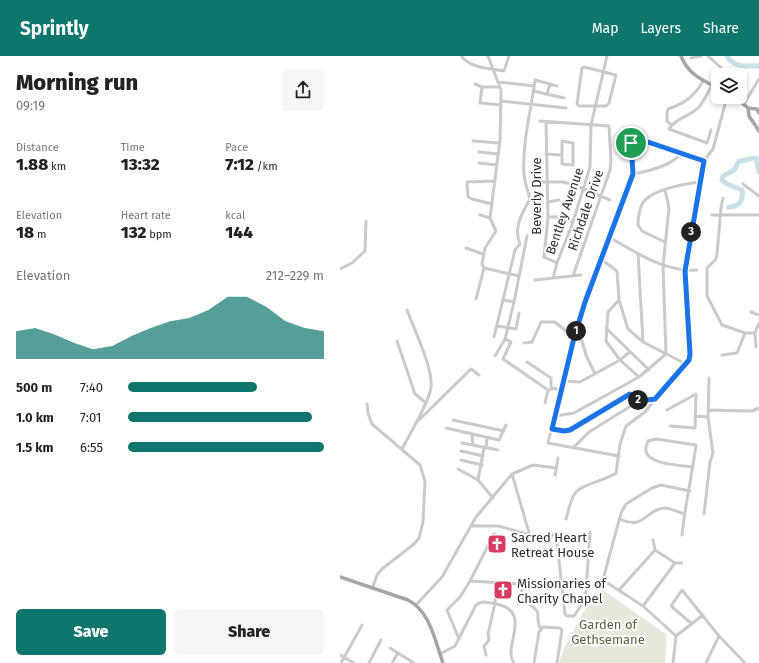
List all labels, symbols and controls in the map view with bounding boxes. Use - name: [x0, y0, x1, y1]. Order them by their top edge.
- text: Sprintly: [20, 17, 89, 40]
- text: Map: [592, 20, 618, 37]
- text: Layers: [640, 20, 681, 37]
- text: Share: [703, 20, 739, 37]
- map controls: [711, 68, 747, 104]
- button: layers: [711, 68, 747, 104]
- text: Morning run: [16, 69, 138, 96]
- button: share: [282, 69, 324, 111]
- text: 09:19: [16, 98, 45, 113]
- pin: [614, 126, 648, 160]
- icon: arrive: [620, 132, 642, 154]
- text: Distance: [16, 141, 59, 154]
- text: Time: [121, 141, 145, 154]
- text: Pace: [225, 141, 248, 154]
- text: 1.88: [16, 154, 48, 175]
- text: 13:32: [121, 154, 160, 175]
- text: 7:12: [225, 154, 254, 175]
- street label: Beverly Drive: [529, 157, 544, 235]
- text: km: [48, 160, 66, 173]
- text: /km: [254, 160, 278, 173]
- street label: Bentley Avenue: [543, 166, 586, 257]
- street label: Richdale Drive: [565, 168, 606, 253]
- text: Elevation: [16, 209, 62, 222]
- text: Heart rate: [121, 209, 171, 222]
- text: kcal: [225, 209, 245, 222]
- text: 18: [16, 222, 34, 243]
- text: 132: [121, 222, 146, 243]
- text: 144: [225, 222, 253, 243]
- pin: 3: [681, 222, 701, 242]
- text: 3: [688, 225, 694, 238]
- text: m: [34, 228, 46, 241]
- text: bpm: [146, 228, 172, 241]
- text: Elevation: [16, 268, 70, 283]
- text: 212–229 m: [266, 268, 324, 283]
- pin: 1: [566, 321, 586, 341]
- text: 1: [573, 324, 579, 337]
- text: 500 m: [16, 380, 52, 395]
- text: 7:40: [80, 380, 103, 395]
- pin: 2: [628, 390, 648, 410]
- text: 2: [635, 393, 641, 406]
- text: 1.0 km: [16, 410, 54, 425]
- text: 7:01: [80, 410, 101, 425]
- text: 1.5 km: [16, 440, 54, 455]
- text: 6:55: [80, 440, 103, 455]
- place label: Sacred Heart Retreat House: [511, 530, 594, 560]
- church icon: Sacred Heart Retreat House: [486, 533, 508, 555]
- place label: Missionaries of Charity Chapel: [517, 576, 608, 606]
- church icon: Missionaries of Charity Chapel: [492, 579, 514, 601]
- button: Save: [16, 609, 166, 655]
- button: Share: [174, 609, 324, 655]
- park label: Garden of Gethsemane: [571, 617, 645, 647]

